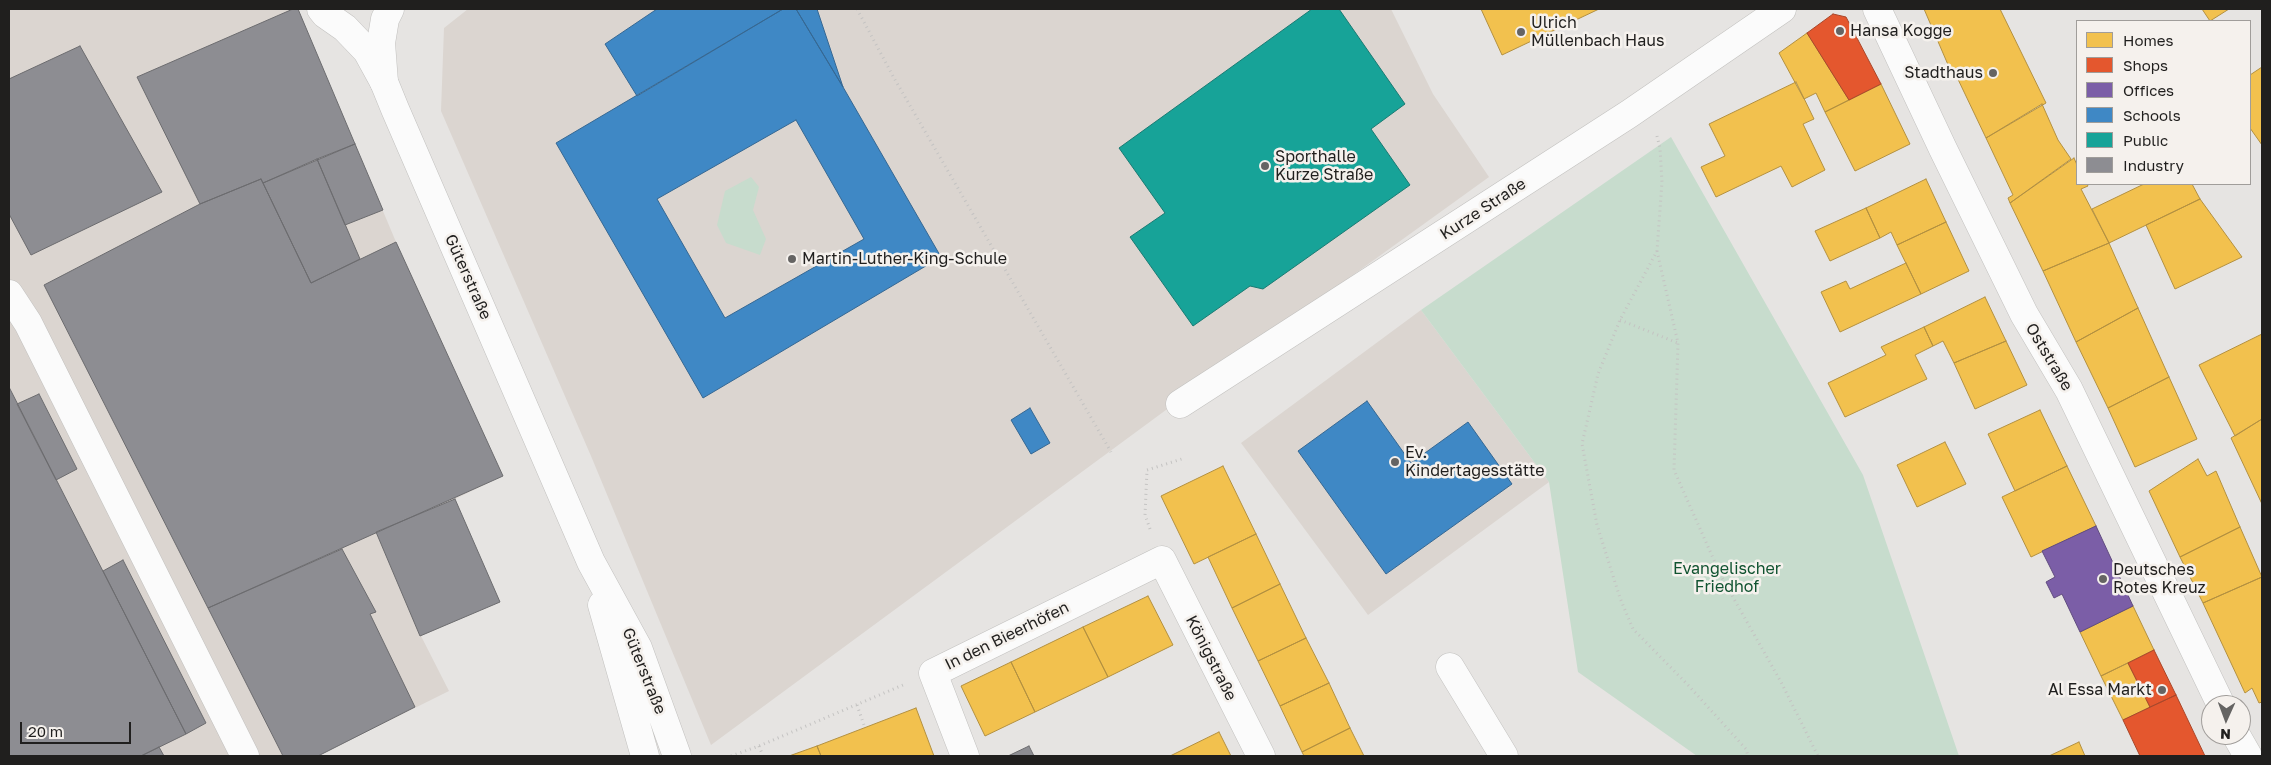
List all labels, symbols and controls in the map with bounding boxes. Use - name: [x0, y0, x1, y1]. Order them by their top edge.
- place label: Ulrich Müllenbach Haus: [1531, 13, 1664, 51]
- legend: [2076, 20, 2251, 185]
- place label: Hansa Kogge: [1850, 21, 1952, 41]
- marker: Hansa Kogge: [1834, 25, 1846, 37]
- marker: Ulrich Müllenbach Haus: [1515, 26, 1527, 38]
- text: Homes: [2123, 31, 2173, 49]
- text: Shops: [2123, 56, 2168, 74]
- place label: Stadthaus: [1904, 63, 1983, 83]
- marker: Stadthaus: [1987, 67, 1999, 79]
- text: Offices: [2123, 81, 2174, 99]
- text: Schools: [2123, 106, 2181, 124]
- text: Public: [2123, 131, 2168, 149]
- place label: Sporthalle Kurze Straße: [1275, 147, 1373, 185]
- text: Industry: [2123, 156, 2184, 174]
- marker: Sporthalle Kurze Straße: [1259, 160, 1271, 172]
- street label: Kurze Straße: [1437, 174, 1529, 244]
- street label: Güterstraße: [441, 231, 495, 323]
- place label: Martin-Luther-King-Schule: [802, 249, 1007, 269]
- marker: Martin-Luther-King-Schule: [786, 253, 798, 265]
- street label: Oststraße: [2021, 320, 2077, 394]
- place label: Ev. Kindertagesstätte: [1405, 443, 1545, 481]
- marker: Ev. Kindertagesstätte: [1389, 456, 1401, 468]
- park label: Evangelischer Friedhof: [1673, 559, 1781, 597]
- place label: Deutsches Rotes Kreuz: [2113, 560, 2206, 598]
- marker: Deutsches Rotes Kreuz: [2097, 573, 2109, 585]
- street label: In den Bieerhöfen: [942, 598, 1072, 674]
- street label: Königstraße: [1181, 612, 1241, 704]
- street label: Güterstraße: [618, 625, 670, 717]
- place label: Al Essa Markt: [2048, 680, 2152, 700]
- marker: Al Essa Markt: [2156, 684, 2168, 696]
- north arrow: [2201, 695, 2251, 745]
- scale bar: [22, 712, 134, 744]
- text: 20 m: [28, 722, 63, 740]
- text: N: [2220, 726, 2231, 743]

